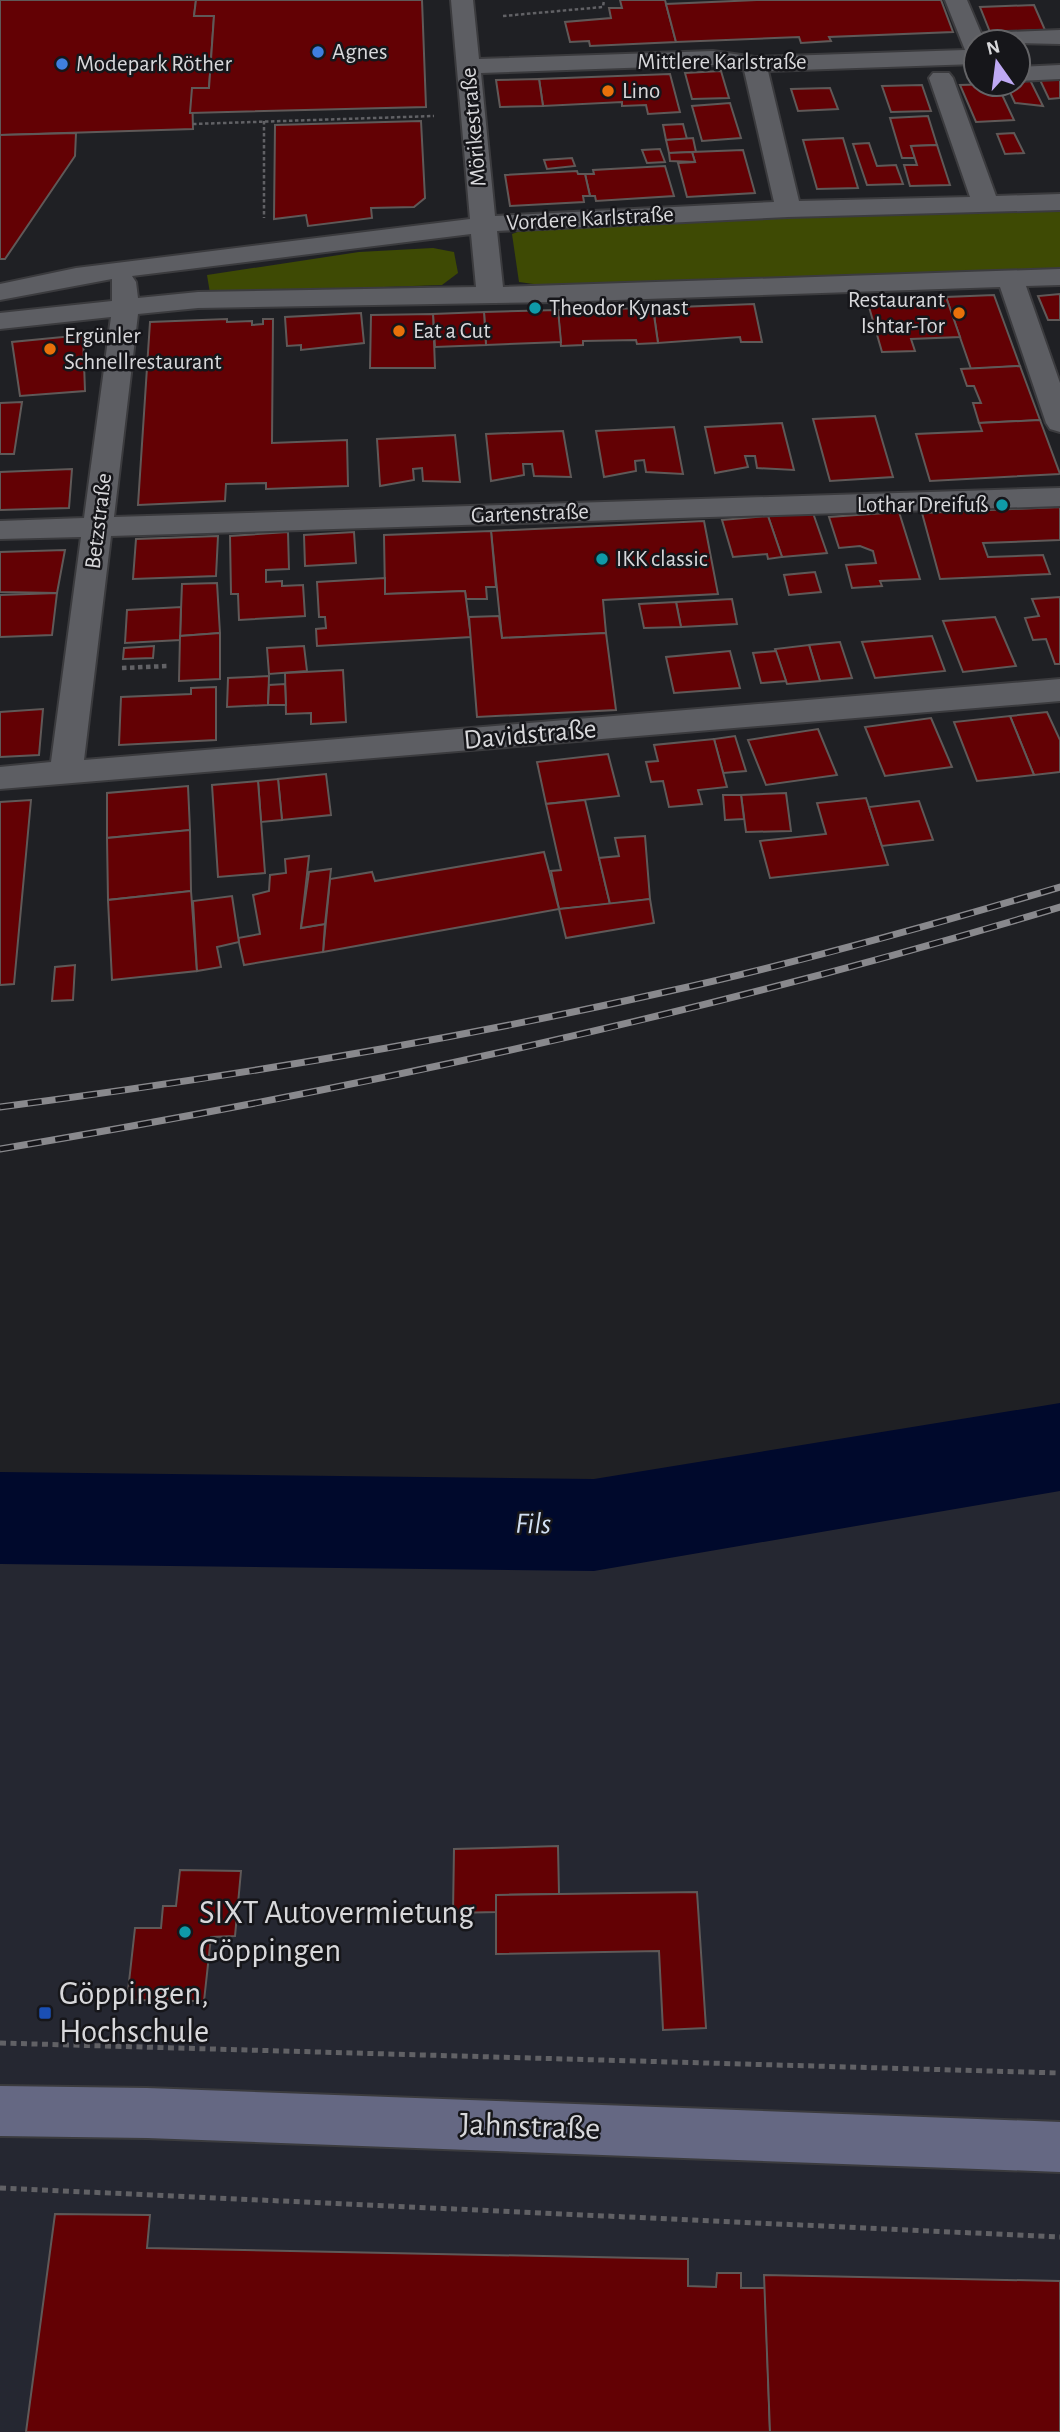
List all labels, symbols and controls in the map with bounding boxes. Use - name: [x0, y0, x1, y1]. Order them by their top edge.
- north arrow: [962, 28, 1032, 98]
- text: N: [985, 37, 1002, 59]
- place label: Agnes: [332, 41, 387, 64]
- marker: Agnes: [310, 44, 326, 60]
- street label: Mittlere Karlstraße: [637, 51, 807, 74]
- place label: Modepark Röther: [76, 53, 232, 76]
- marker: Modepark Röther: [54, 56, 70, 72]
- street label: Mörikestraße: [457, 66, 491, 188]
- place label: Lino: [622, 80, 660, 103]
- marker: Lino: [600, 83, 616, 99]
- street label: Vordere Karlstraße: [506, 203, 674, 235]
- place label: Restaurant Ishtar-Tor: [848, 289, 946, 338]
- place label: Theodor Kynast: [549, 297, 689, 320]
- marker: Theodor Kynast: [527, 300, 543, 316]
- marker: Restaurant Ishtar-Tor: [951, 305, 967, 321]
- place label: Eat a Cut: [413, 320, 491, 343]
- marker: Eat a Cut: [391, 323, 407, 339]
- place label: Ergünler Schnellrestaurant: [64, 325, 222, 374]
- marker: Ergünler Schnellrestaurant: [42, 341, 58, 357]
- street label: Betzstraße: [82, 472, 116, 570]
- place label: Lothar Dreifuß: [857, 494, 988, 517]
- marker: Lothar Dreifuß: [994, 497, 1010, 513]
- street label: Gartenstraße: [471, 500, 589, 528]
- place label: IKK classic: [616, 548, 708, 571]
- marker: IKK classic: [594, 551, 610, 567]
- street label: Davidstraße: [462, 715, 598, 755]
- water label: Fils: [515, 1509, 552, 1539]
- place label: SIXT Autovermietung Göppingen: [199, 1897, 474, 1968]
- marker: SIXT Autovermietung Göppingen: [177, 1924, 193, 1940]
- place label: Göppingen, Hochschule: [59, 1978, 209, 2049]
- marker: Göppingen, Hochschule: [37, 2005, 53, 2021]
- street label: Jahnstraße: [459, 2108, 601, 2146]

